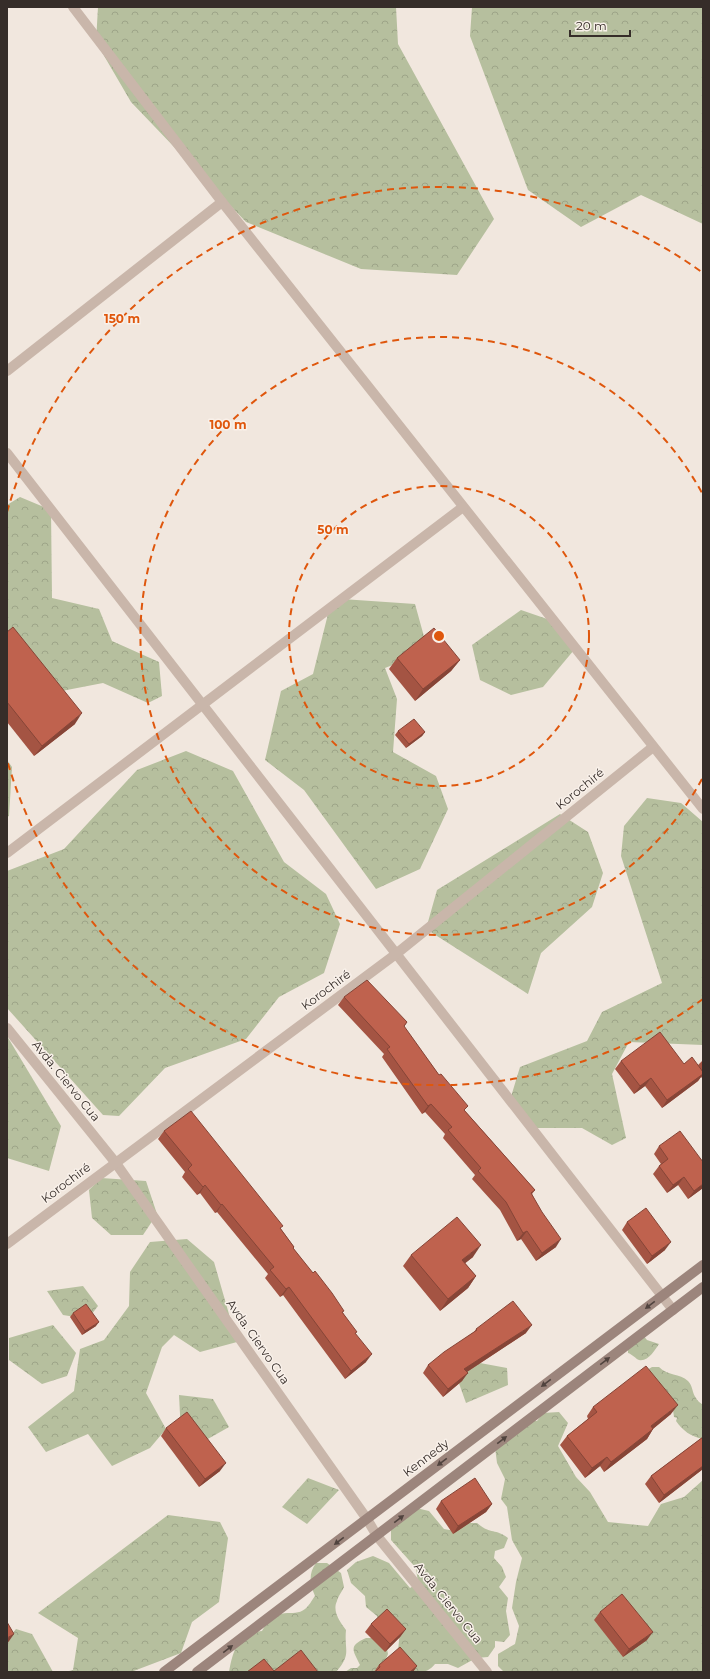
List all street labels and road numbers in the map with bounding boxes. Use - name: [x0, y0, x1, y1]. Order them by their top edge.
- street label: Korochiré: [552, 765, 607, 813]
- street label: Korochiré: [298, 966, 353, 1013]
- street label: Avda. Ciervo Cua: [29, 1037, 104, 1124]
- street label: Korochiré: [38, 1159, 93, 1206]
- street label: Avda. Ciervo Cua: [224, 1296, 293, 1387]
- street label: Kennedy: [400, 1435, 452, 1480]
- street label: Avda. Ciervo Cua: [411, 1559, 486, 1646]

